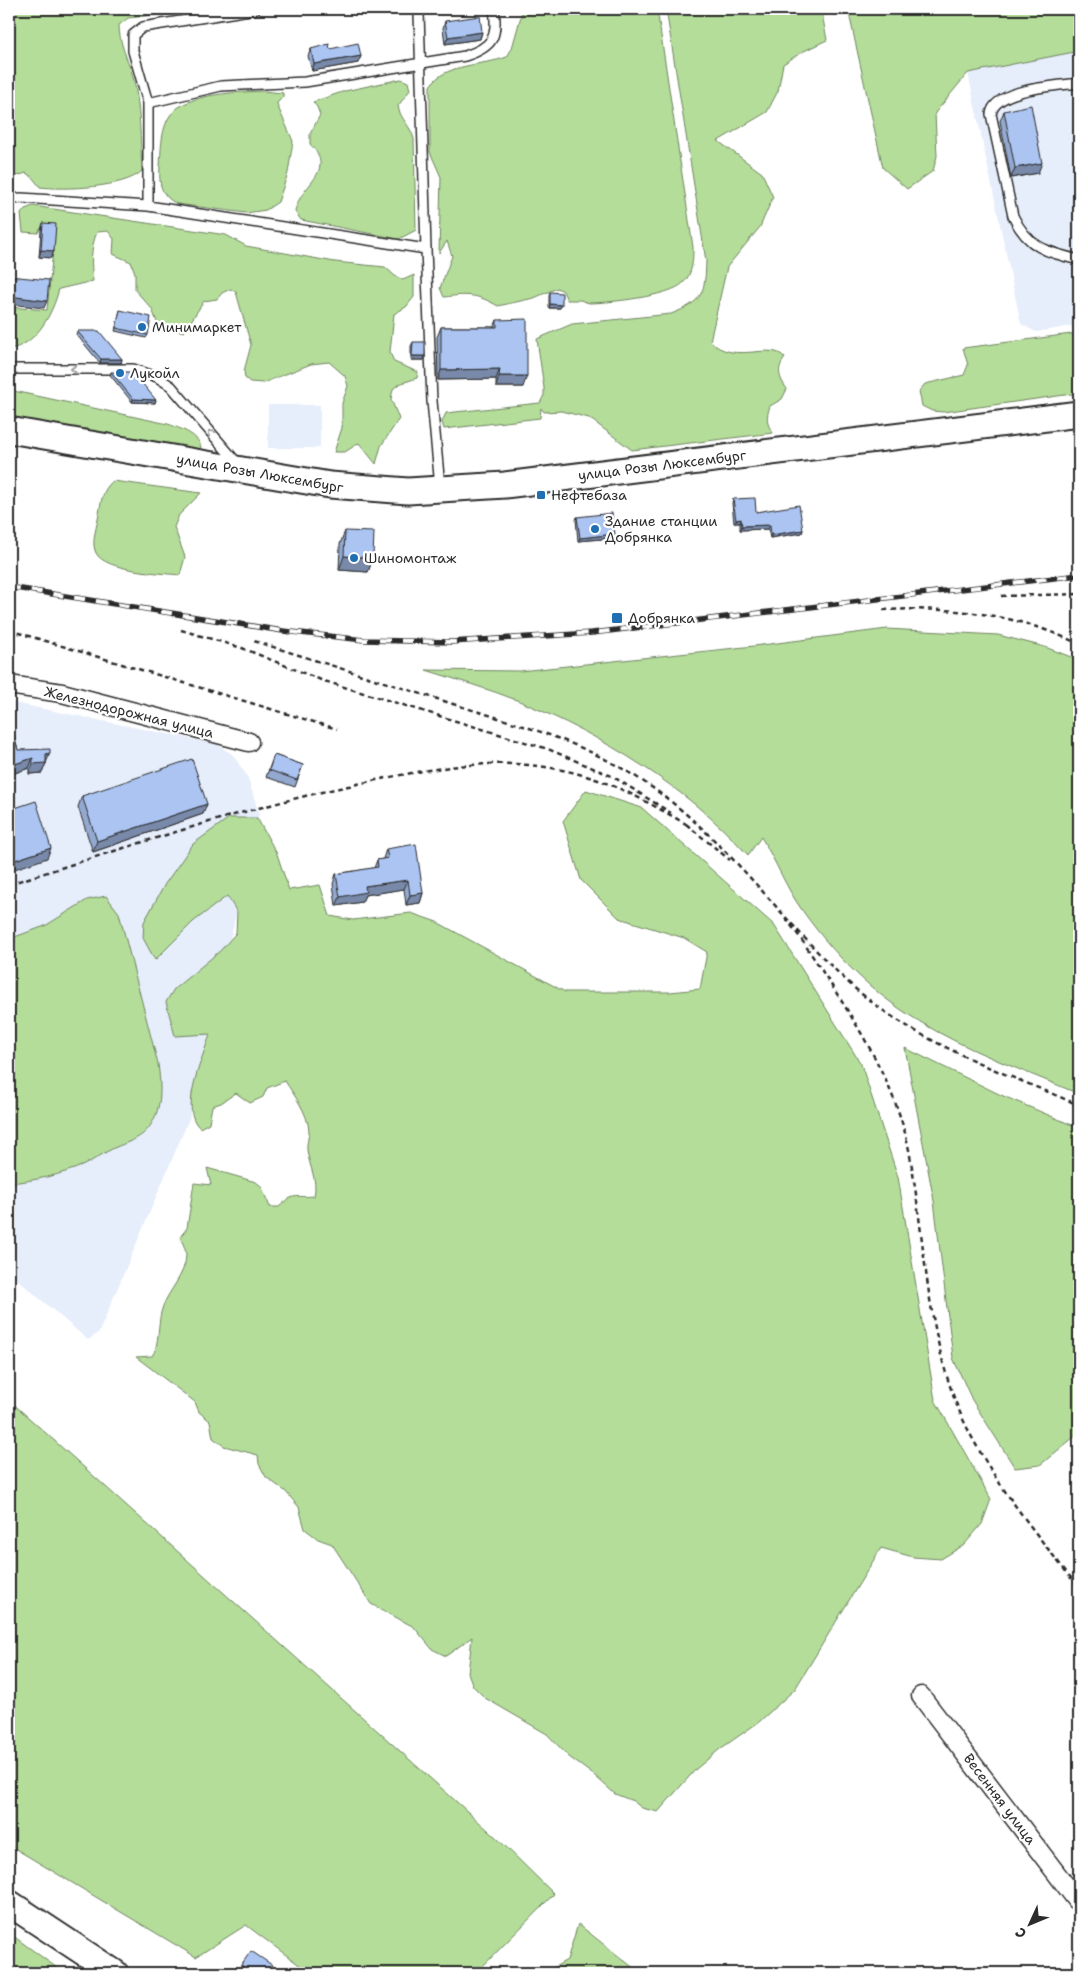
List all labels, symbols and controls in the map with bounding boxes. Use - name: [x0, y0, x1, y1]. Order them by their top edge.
- place label: Минимаркет: [152, 318, 242, 336]
- marker: Минимаркет: [136, 321, 148, 333]
- one-way arrow: [70, 364, 78, 374]
- place label: Лукойл: [130, 364, 180, 382]
- marker: Лукойл: [114, 367, 126, 379]
- one-way arrow: [208, 430, 217, 439]
- street label: улица Розы Люксембург: [577, 446, 748, 484]
- street label: улица Розы Люксембург: [175, 449, 346, 497]
- place label: Нефтебаза: [551, 486, 627, 504]
- marker: Нефтебаза: [535, 489, 547, 501]
- place label: Здание станции Добрянка: [605, 512, 718, 546]
- marker: Здание станции Добрянка: [589, 523, 601, 535]
- place label: Шинoмонтаж: [364, 549, 457, 567]
- marker: Шинoмонтаж: [348, 552, 360, 564]
- place label: Добрянка: [628, 609, 695, 627]
- marker: Добрянка: [610, 611, 624, 625]
- street label: Железнодорожная улица: [42, 682, 216, 742]
- street label: Весенняя улица: [960, 1750, 1040, 1848]
- north arrow: [1006, 1900, 1056, 1950]
- text: С: [1011, 1924, 1030, 1942]

